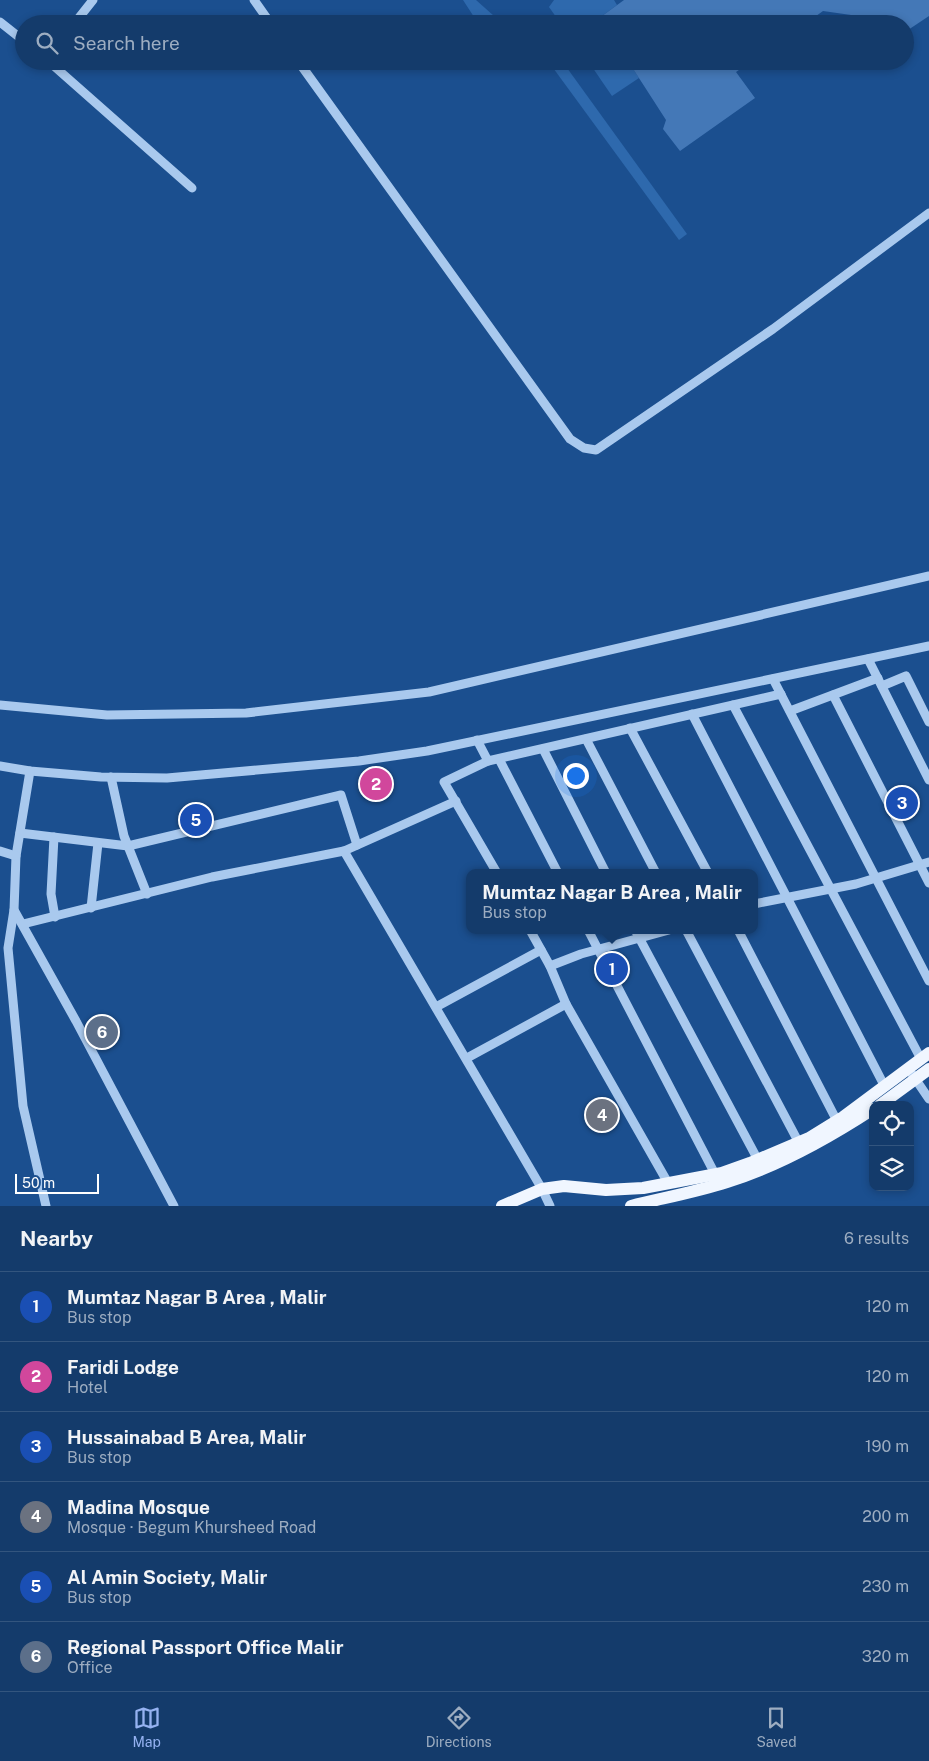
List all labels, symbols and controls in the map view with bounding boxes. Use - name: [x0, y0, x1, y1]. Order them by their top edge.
- search box: [15, 15, 914, 70]
- icon: search: [33, 29, 61, 57]
- text: Search here: [73, 32, 180, 54]
- your location: [563, 763, 589, 789]
- pin: 2: [360, 765, 392, 803]
- pin: 3: [886, 784, 918, 822]
- pin: 5: [180, 801, 212, 839]
- popup: [466, 869, 758, 934]
- text: Mumtaz Nagar B Area , Malir: [482, 881, 742, 903]
- text: Bus stop: [482, 903, 547, 922]
- pin: 1: [596, 950, 628, 988]
- pin: 6: [86, 1013, 118, 1051]
- pin: 4: [586, 1096, 618, 1134]
- map controls: [869, 1101, 914, 1191]
- button: locate: [869, 1101, 914, 1146]
- button: layers: [869, 1146, 914, 1191]
- scale bar: [15, 1171, 99, 1194]
- text: 50 m: [22, 1175, 55, 1191]
- text: Nearby: [20, 1226, 93, 1251]
- text: 6 results: [844, 1229, 909, 1248]
- text: Mumtaz Nagar B Area , Malir: [67, 1286, 327, 1308]
- text: 1: [33, 1297, 39, 1316]
- text: 120 m: [865, 1297, 909, 1316]
- text: Bus stop: [67, 1308, 131, 1327]
- text: Faridi Lodge: [67, 1356, 179, 1378]
- text: 2: [31, 1367, 41, 1386]
- text: 120 m: [865, 1367, 909, 1386]
- text: Hotel: [67, 1378, 108, 1397]
- text: Hussainabad B Area, Malir: [67, 1426, 306, 1448]
- text: 3: [31, 1437, 41, 1456]
- text: 190 m: [865, 1437, 909, 1456]
- text: Bus stop: [67, 1448, 131, 1467]
- text: Madina Mosque: [67, 1496, 210, 1518]
- text: 4: [31, 1507, 41, 1526]
- text: 200 m: [862, 1507, 909, 1526]
- text: Mosque · Begum Khursheed Road: [67, 1518, 316, 1537]
- text: Al Amin Society, Malir: [67, 1566, 267, 1588]
- text: 5: [31, 1577, 41, 1596]
- text: 230 m: [862, 1577, 909, 1596]
- text: Bus stop: [67, 1588, 131, 1607]
- text: Regional Passport Office Malir: [67, 1636, 344, 1658]
- text: 6: [31, 1647, 41, 1666]
- text: 320 m: [862, 1647, 909, 1666]
- text: Office: [67, 1658, 113, 1677]
- tab: Map: [132, 1704, 161, 1750]
- tab: Directions: [426, 1704, 492, 1750]
- tab: Saved: [756, 1704, 797, 1750]

